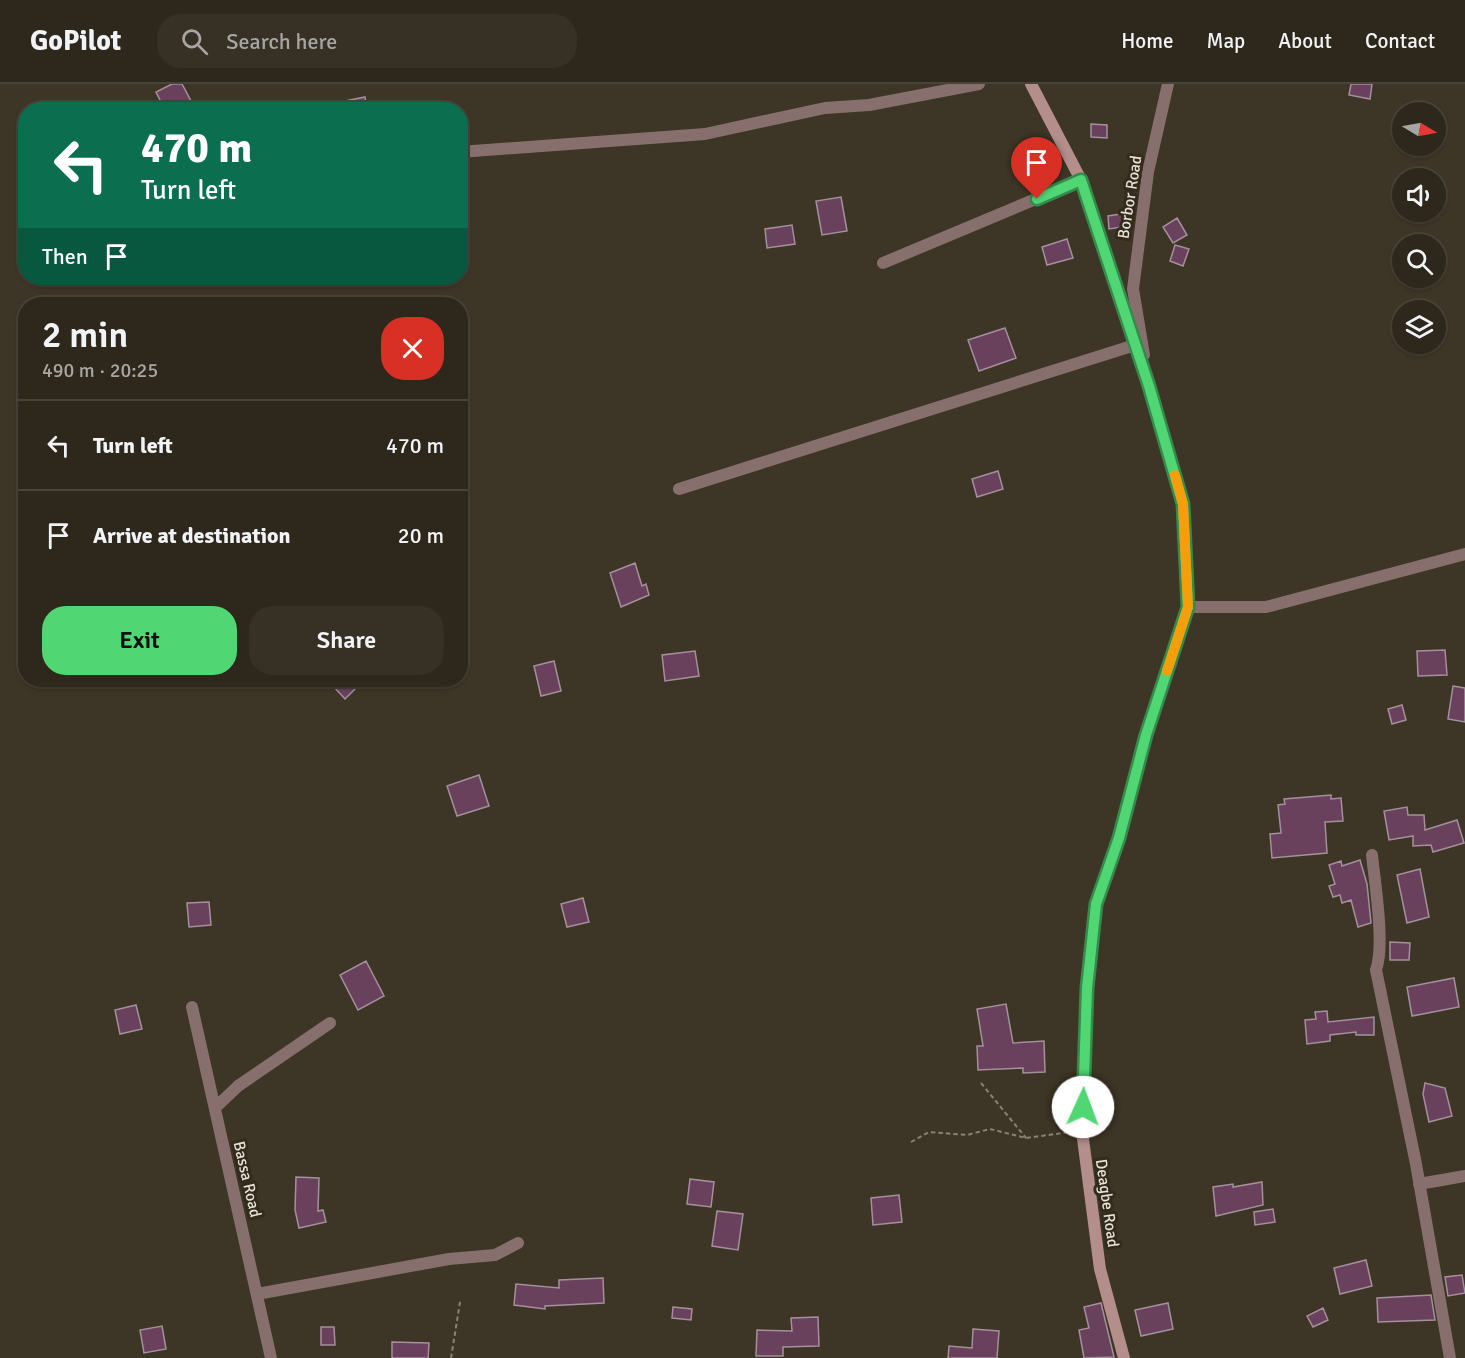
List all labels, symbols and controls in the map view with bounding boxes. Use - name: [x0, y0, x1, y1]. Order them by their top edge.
- search box: [157, 14, 577, 68]
- text: GoPilot: [30, 24, 121, 58]
- icon: search: [178, 25, 211, 58]
- text: Search here: [226, 28, 337, 55]
- text: Home: [1121, 28, 1174, 54]
- text: Map: [1207, 28, 1245, 54]
- text: About: [1278, 28, 1332, 54]
- text: Contact: [1365, 28, 1435, 54]
- north arrow: [1392, 102, 1446, 156]
- map controls: [1392, 102, 1446, 354]
- text: 470 m: [141, 123, 252, 174]
- icon: left: [42, 126, 120, 204]
- pin: [1011, 137, 1062, 199]
- icon: arrive: [1020, 146, 1053, 179]
- street label: Borbor Road: [1114, 154, 1146, 240]
- button: sound: [1392, 168, 1446, 222]
- text: Turn left: [141, 174, 236, 207]
- button: search: [1392, 234, 1446, 288]
- icon: arrive: [100, 240, 133, 273]
- text: Then: [42, 243, 88, 270]
- button: layers: [1392, 300, 1446, 354]
- text: 2 min: [42, 313, 128, 358]
- button: close: [381, 317, 444, 380]
- text: 490 m · 20:25: [42, 358, 158, 383]
- icon: left: [42, 429, 75, 462]
- text: Turn left: [93, 432, 173, 459]
- text: 470 m: [386, 432, 444, 459]
- icon: arrive: [42, 519, 75, 552]
- text: Arrive at destination: [93, 522, 290, 549]
- text: 20 m: [398, 522, 444, 549]
- button: Exit: [42, 606, 237, 675]
- button: Share: [249, 606, 444, 675]
- position arrow: [1051, 1075, 1115, 1139]
- street label: Bassa Road: [229, 1139, 266, 1219]
- street label: Deagbe Road: [1091, 1158, 1123, 1249]

